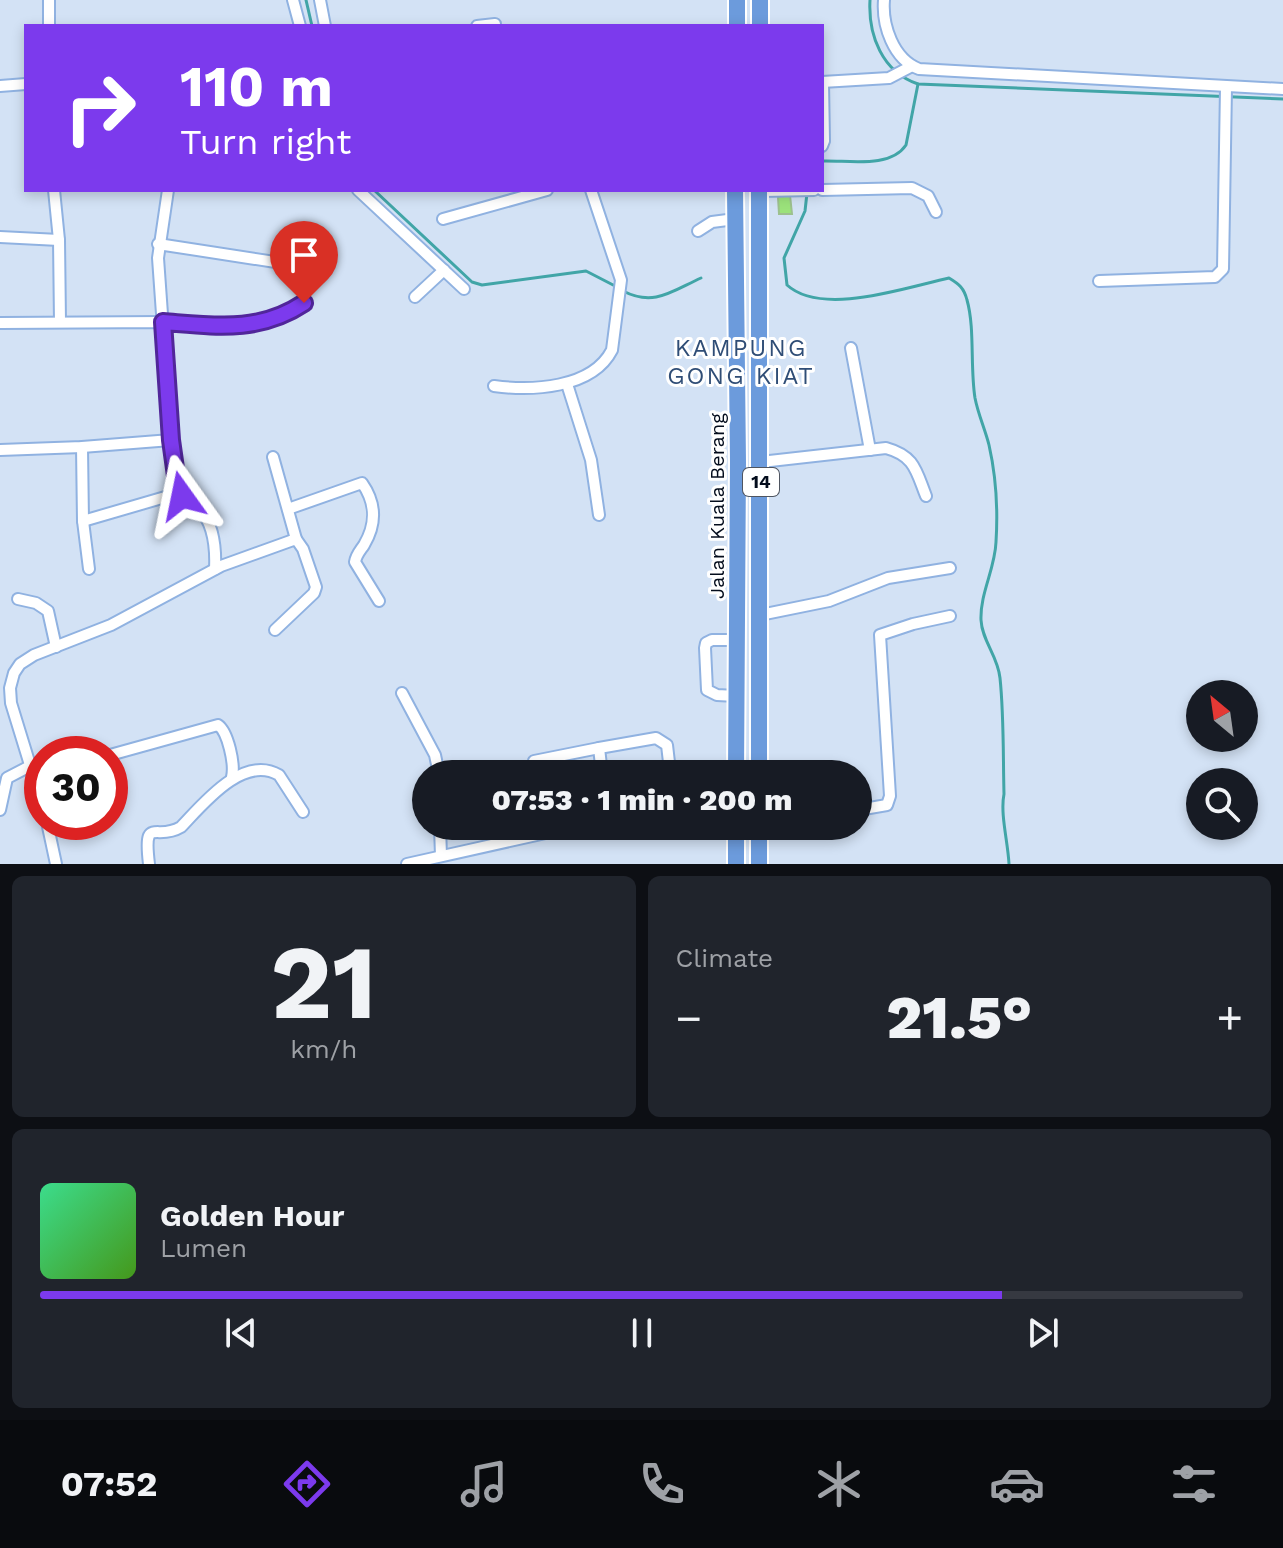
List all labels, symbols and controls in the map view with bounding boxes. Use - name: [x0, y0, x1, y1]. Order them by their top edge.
- text: 110 m: [180, 54, 333, 120]
- icon: right: [48, 56, 152, 160]
- text: Turn right: [180, 121, 351, 163]
- pin: [270, 221, 338, 303]
- icon: arrive: [282, 233, 326, 277]
- district label: KAMPUNG GONG KIAT: [667, 334, 815, 390]
- street label: Jalan Kuala Berang: [705, 413, 729, 599]
- position arrow: [140, 454, 224, 538]
- road number: 14: [743, 468, 779, 496]
- north arrow: [1186, 680, 1258, 752]
- map controls: [1186, 680, 1258, 840]
- speed limit sign: 30: [24, 736, 128, 840]
- button: search: [1186, 768, 1258, 840]
- text: 07:53 · 1 min · 200 m: [492, 782, 792, 817]
- text: 21: [270, 921, 377, 1043]
- text: Climate: [676, 943, 773, 973]
- text: 21.5°: [886, 982, 1032, 1053]
- text: −: [676, 992, 702, 1044]
- text: +: [1216, 992, 1243, 1044]
- text: km/h: [290, 1034, 357, 1064]
- text: Golden Hour: [160, 1198, 344, 1233]
- text: Lumen: [160, 1233, 247, 1263]
- icon: previous: [219, 1311, 263, 1355]
- icon: pause: [620, 1311, 664, 1355]
- icon: next: [1021, 1311, 1065, 1355]
- icon: directions: [279, 1456, 335, 1512]
- icon: music: [456, 1456, 512, 1512]
- icon: phone: [634, 1456, 690, 1512]
- icon: climate: [811, 1456, 867, 1512]
- icon: car: [989, 1456, 1045, 1512]
- icon: filters: [1166, 1456, 1222, 1512]
- text: 07:52: [61, 1463, 158, 1505]

